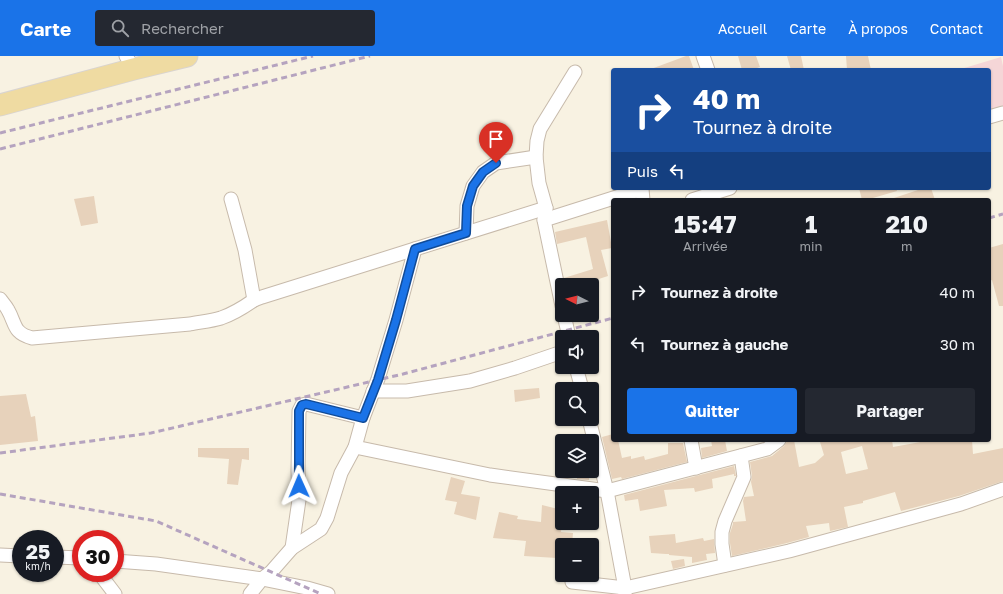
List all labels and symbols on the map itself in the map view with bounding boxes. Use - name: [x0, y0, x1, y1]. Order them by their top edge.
- pin: [479, 122, 513, 163]
- north arrow: [555, 278, 599, 322]
- position arrow: [278, 465, 320, 507]
- speed limit sign: 30: [72, 530, 124, 582]

